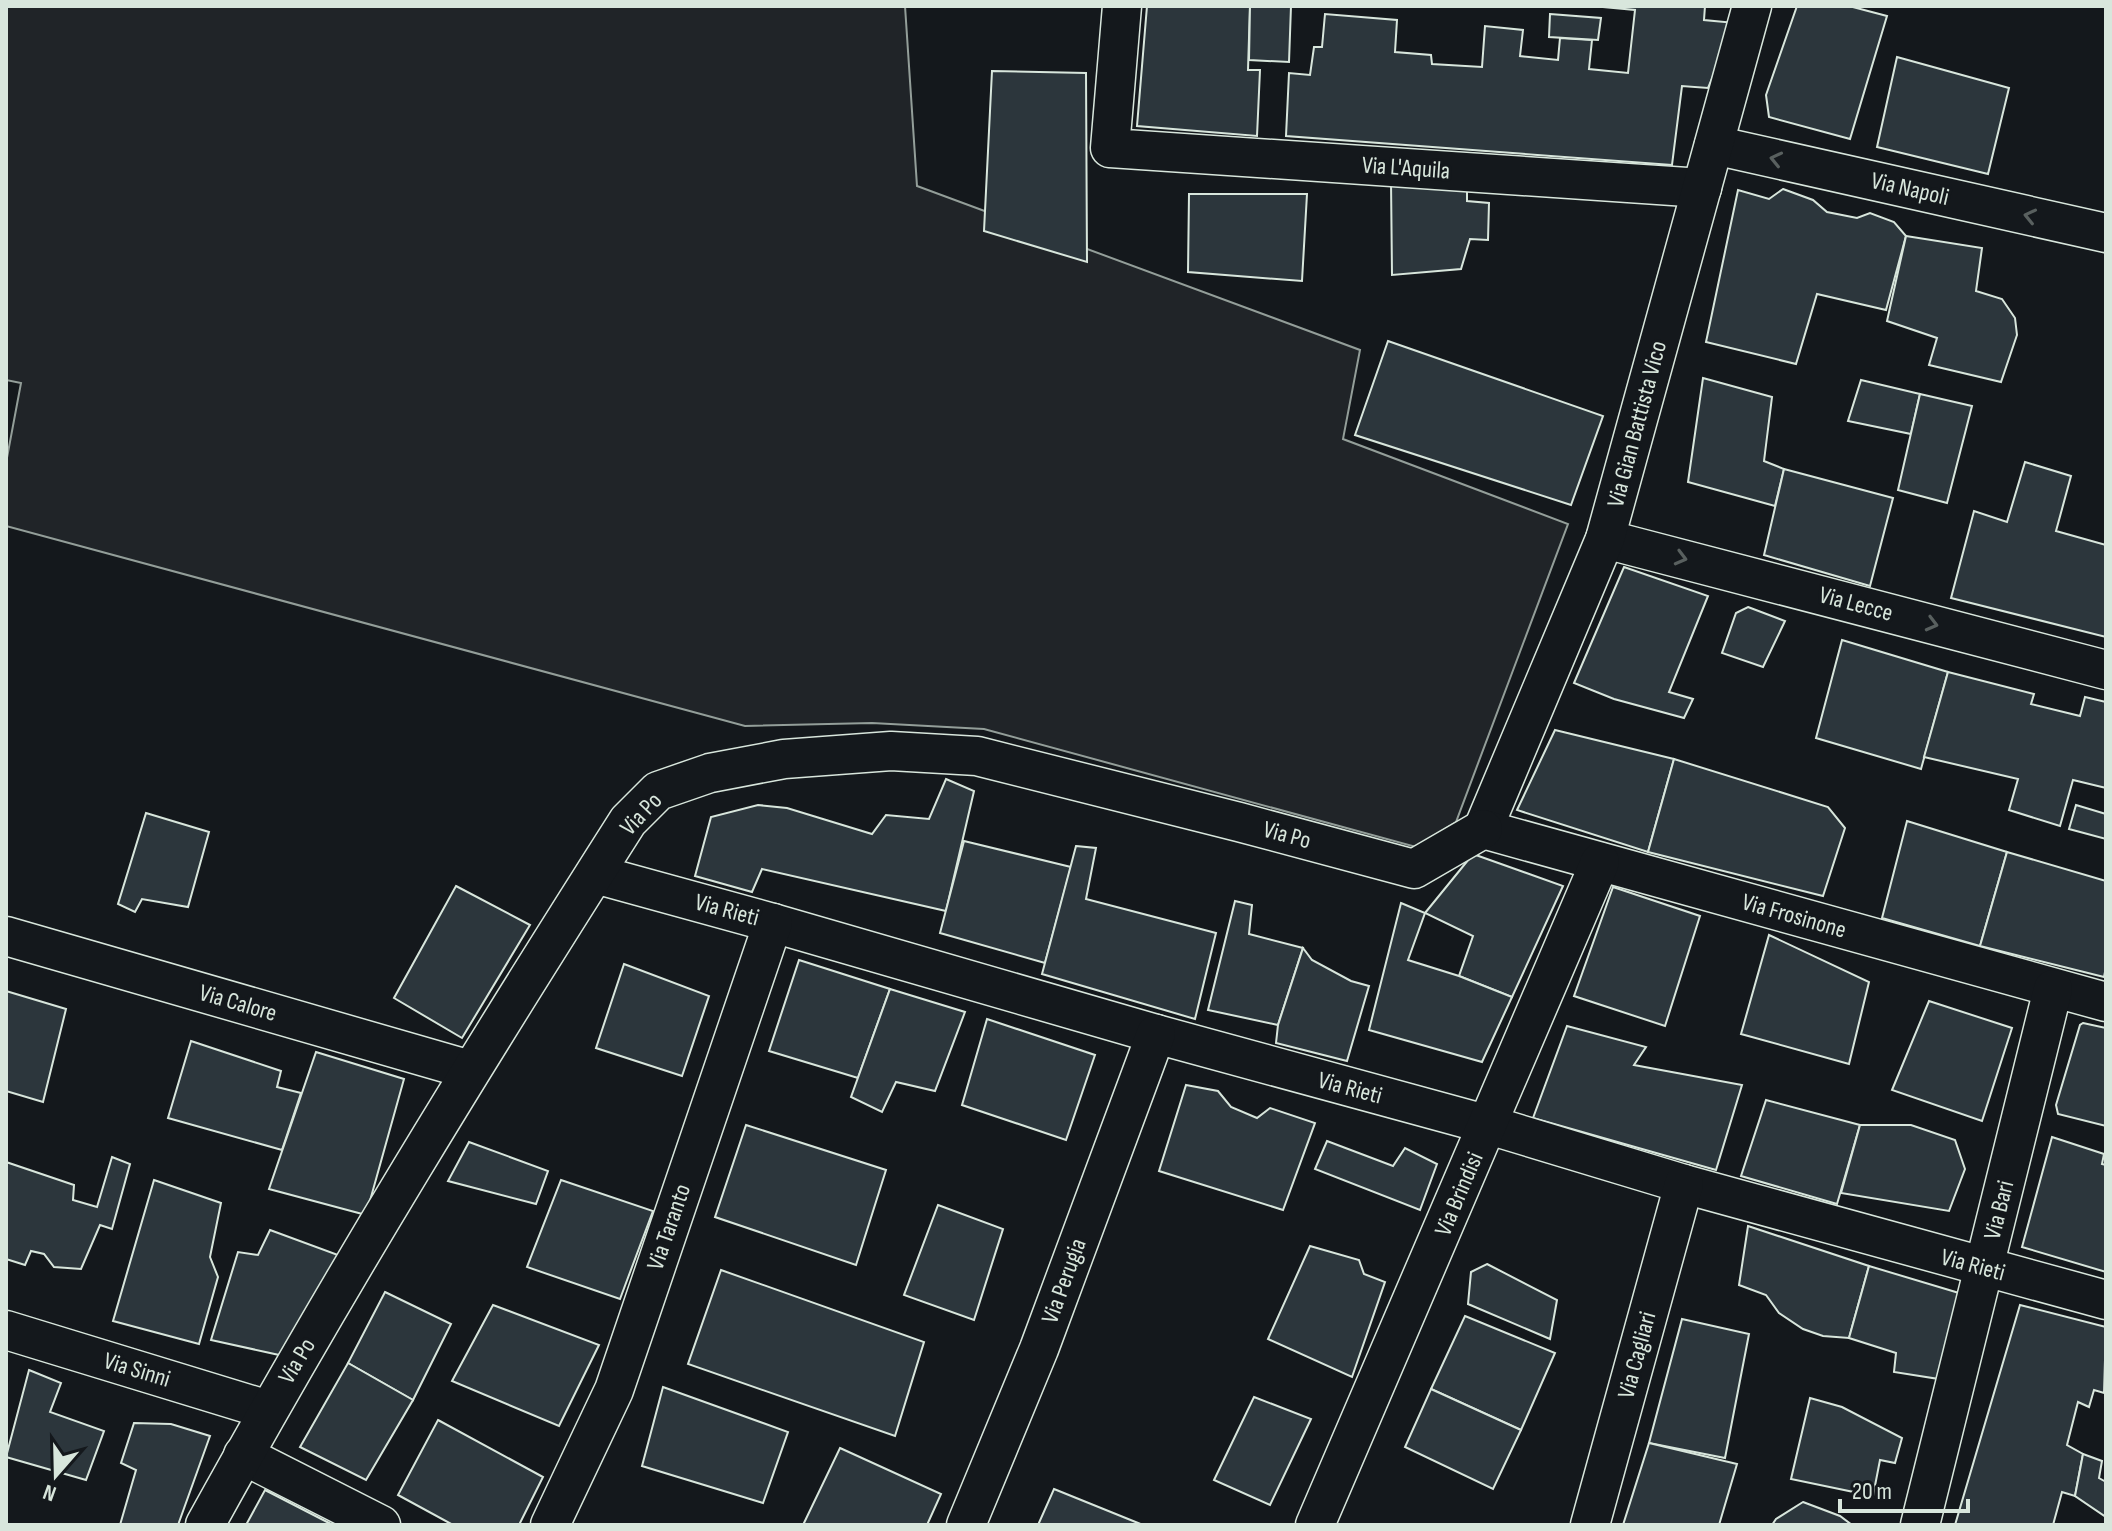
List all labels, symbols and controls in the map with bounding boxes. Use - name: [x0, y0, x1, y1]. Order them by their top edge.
- street label: Via L'Aquila: [1361, 150, 1451, 186]
- one-way arrow: [1770, 151, 1784, 168]
- street label: Via Napoli: [1868, 166, 1952, 212]
- one-way arrow: [2024, 208, 2037, 225]
- street label: Via Gian Battista Vico: [1601, 338, 1673, 510]
- one-way arrow: [1673, 549, 1687, 566]
- street label: Via Lecce: [1816, 580, 1896, 628]
- one-way arrow: [1925, 615, 1939, 632]
- street label: Via Po: [614, 786, 668, 842]
- street label: Via Po: [1260, 815, 1314, 855]
- street label: Via Frosinone: [1739, 887, 1849, 945]
- street label: Via Rieti: [692, 888, 762, 932]
- street label: Via Calore: [196, 978, 280, 1028]
- street label: Via Rieti: [1315, 1066, 1385, 1110]
- street label: Via Brindisi: [1428, 1148, 1490, 1240]
- street label: Via Bari: [1978, 1178, 2020, 1242]
- street label: Via Taranto: [641, 1180, 697, 1274]
- street label: Via Perugia: [1035, 1235, 1093, 1327]
- street label: Via Rieti: [1938, 1243, 2008, 1287]
- street label: Via Cagliari: [1612, 1309, 1662, 1401]
- street label: Via Po: [272, 1333, 322, 1389]
- street label: Via Sinni: [100, 1346, 174, 1394]
- north arrow: [16, 1435, 96, 1515]
- scale bar: [1840, 1463, 1968, 1513]
- text: 20 m: [1852, 1477, 1892, 1506]
- text: N: [40, 1478, 60, 1507]

